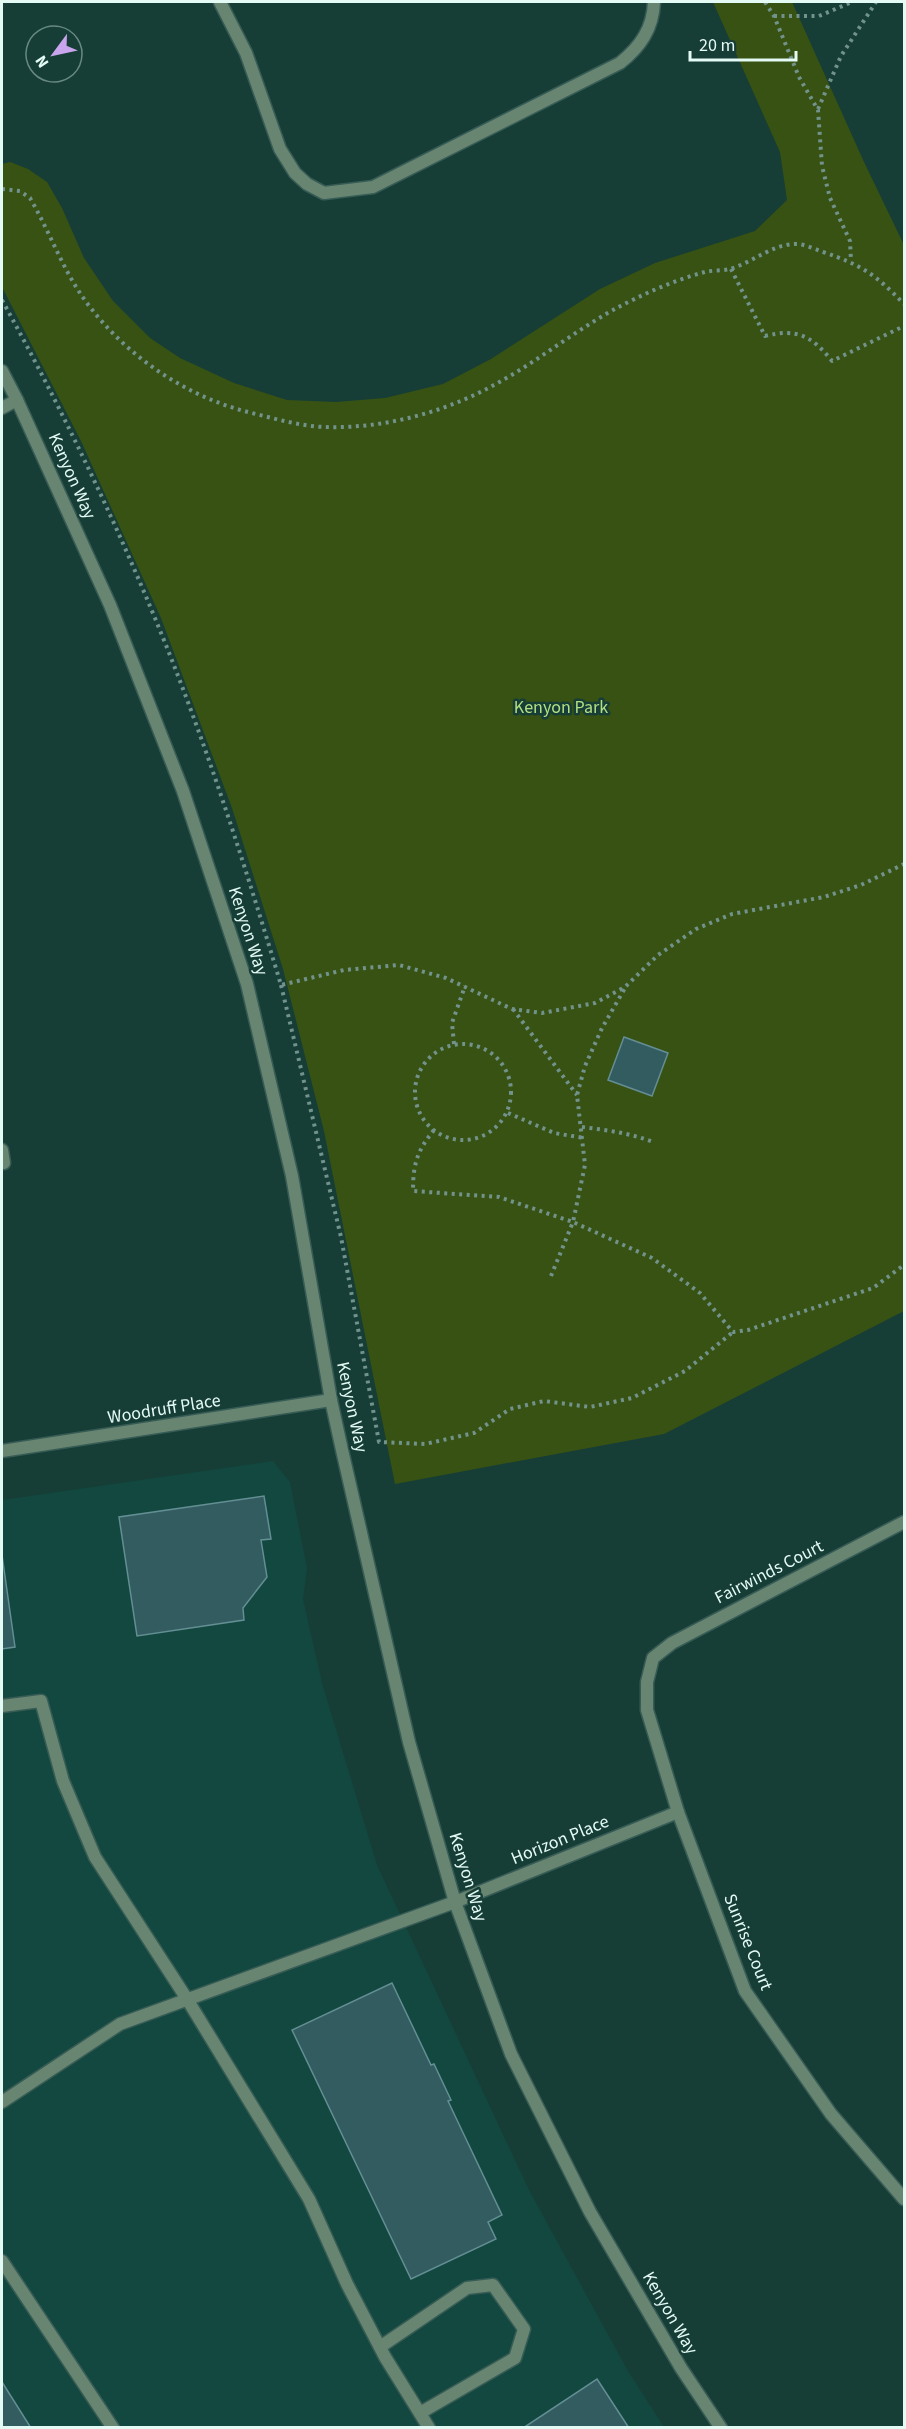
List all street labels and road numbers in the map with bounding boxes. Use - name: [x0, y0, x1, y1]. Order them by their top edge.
- street label: Kenyon Way: [42, 429, 102, 524]
- street label: Kenyon Way: [222, 883, 274, 979]
- street label: Kenyon Way: [330, 1359, 374, 1455]
- street label: Woodruff Place: [106, 1388, 222, 1430]
- street label: Fairwinds Court: [710, 1534, 828, 1610]
- street label: Horizon Place: [507, 1809, 613, 1871]
- street label: Kenyon Way: [443, 1829, 494, 1925]
- street label: Sunrise Court: [717, 1890, 779, 1994]
- street label: Kenyon Way: [636, 2267, 704, 2360]

